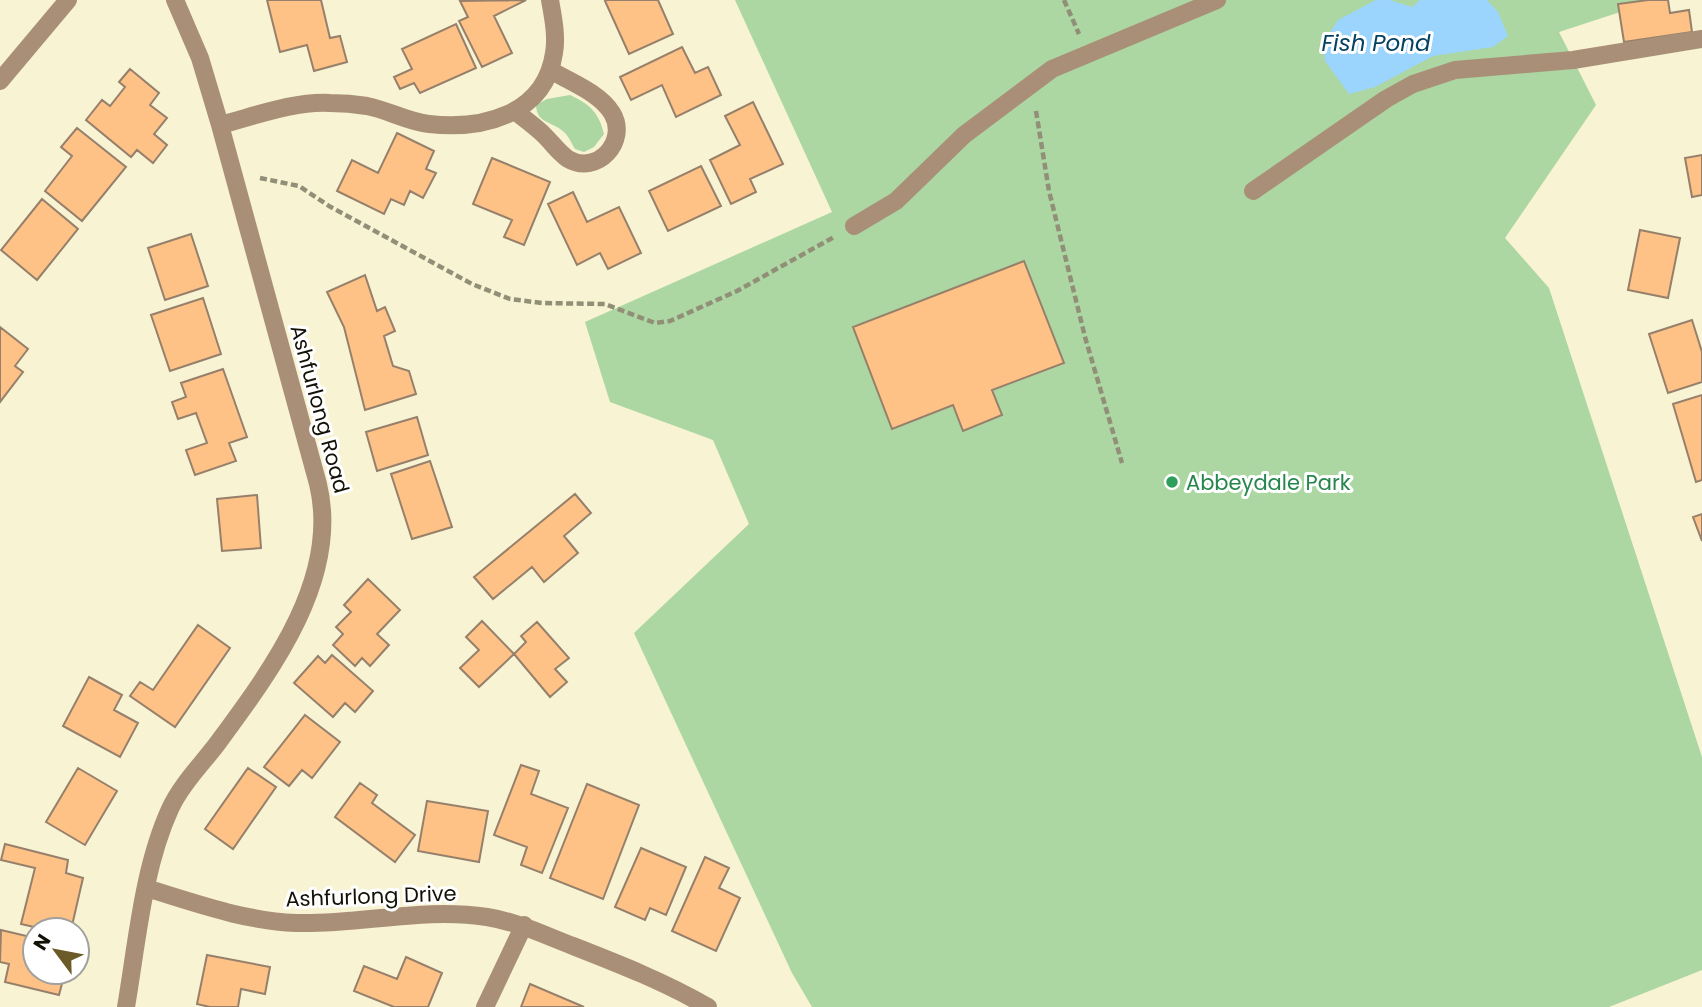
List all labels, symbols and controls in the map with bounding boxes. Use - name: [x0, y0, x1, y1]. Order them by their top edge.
- water label: Fish Pond: [1321, 27, 1431, 59]
- street label: Ashfurlong Road: [284, 322, 356, 496]
- place label: Abbeydale Park: [1186, 468, 1351, 497]
- marker: Abbeydale Park: [1164, 474, 1180, 490]
- street label: Ashfurlong Drive: [285, 879, 457, 913]
- north arrow: [21, 916, 91, 986]
- text: N: [27, 929, 57, 955]

